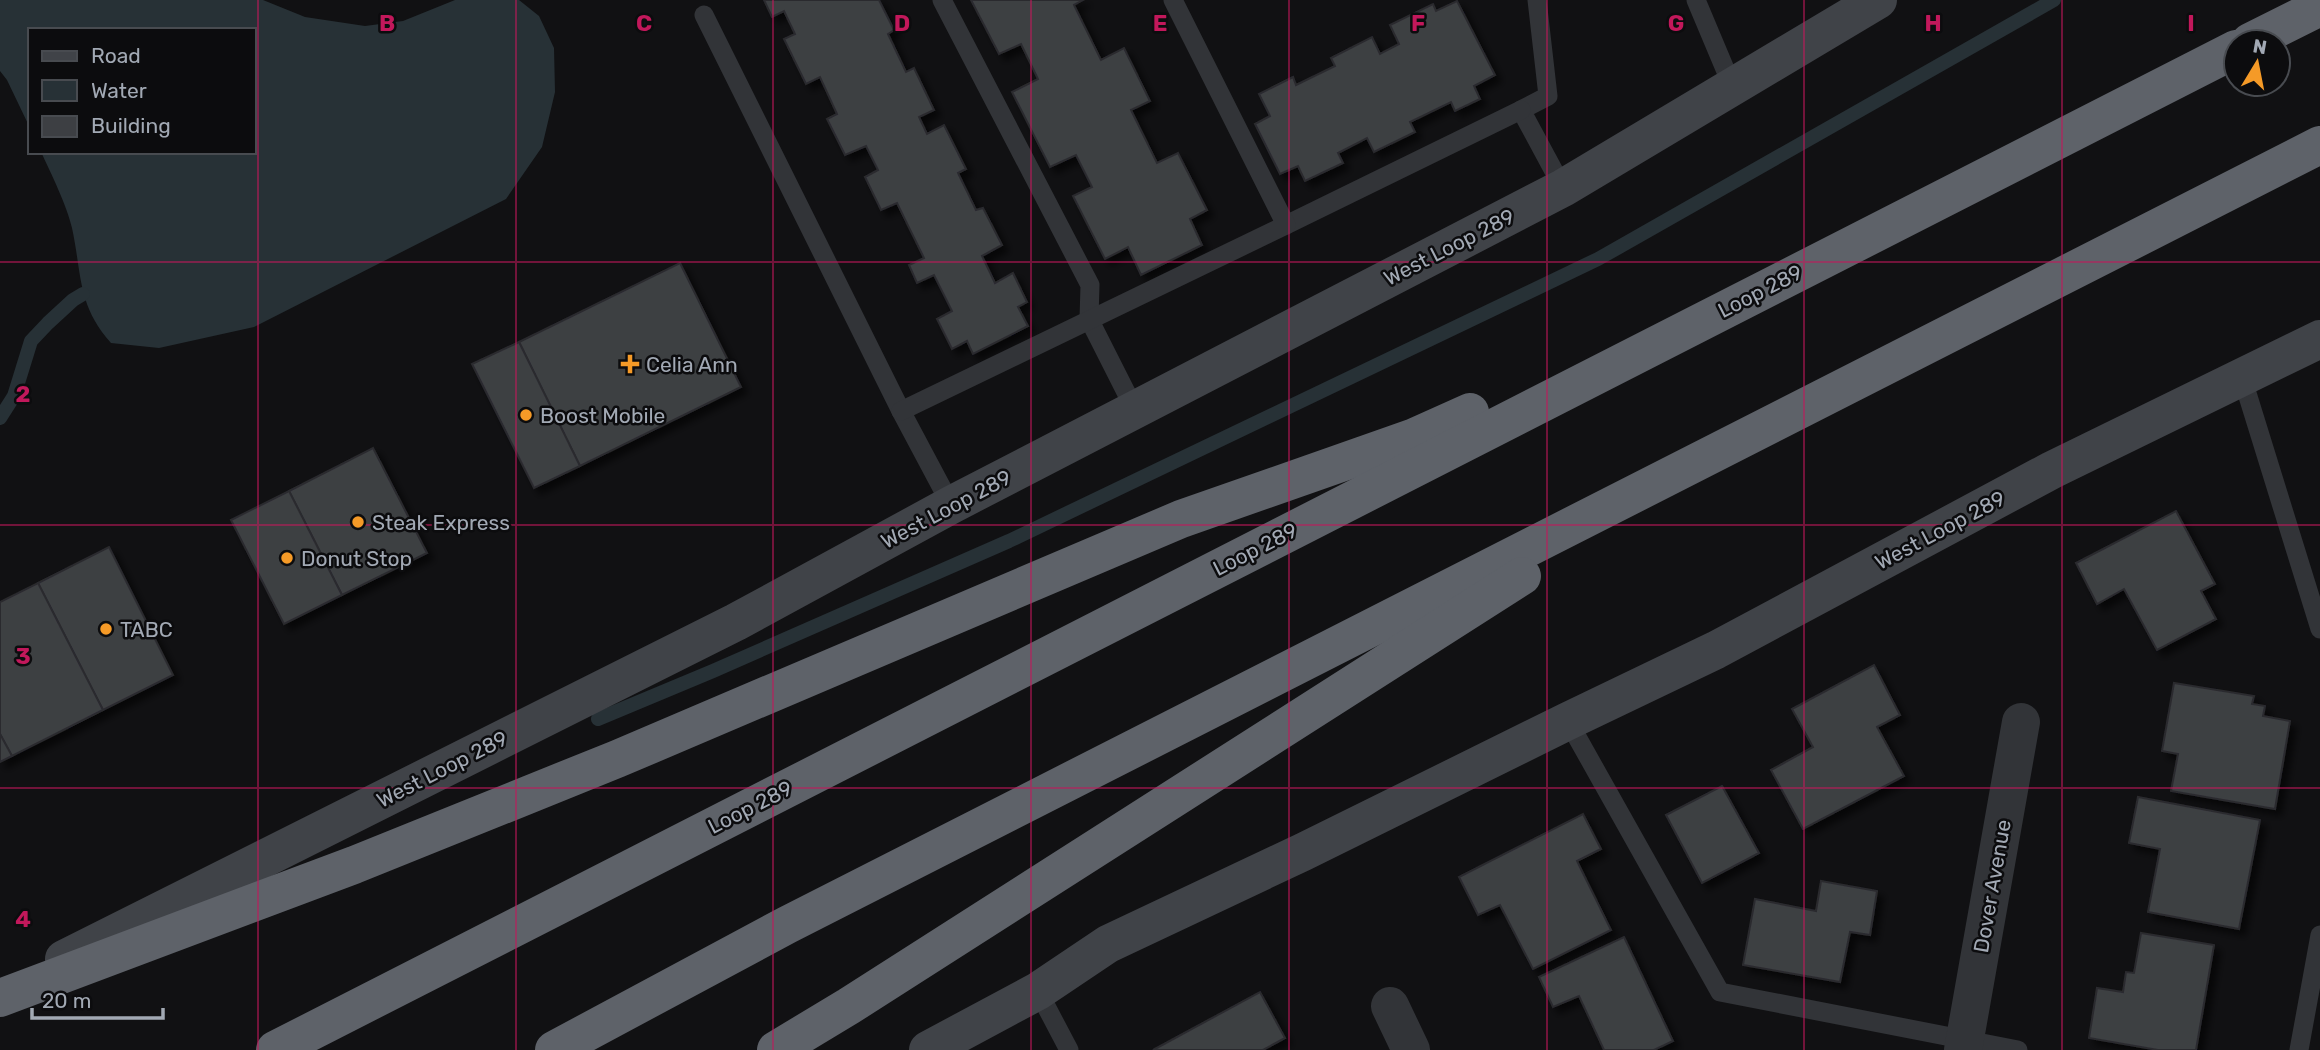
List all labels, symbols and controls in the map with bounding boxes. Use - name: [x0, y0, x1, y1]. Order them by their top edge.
- text: B: [379, 9, 395, 37]
- text: C: [636, 9, 652, 37]
- text: D: [894, 9, 910, 37]
- text: E: [1153, 9, 1167, 37]
- text: F: [1411, 9, 1425, 37]
- text: G: [1668, 9, 1684, 37]
- text: H: [1924, 9, 1942, 37]
- text: I: [2187, 9, 2195, 37]
- legend: [28, 28, 256, 154]
- north arrow: [2222, 28, 2292, 98]
- text: N: [2251, 34, 2269, 59]
- text: Road: [91, 43, 141, 68]
- text: Water: [91, 78, 147, 103]
- text: Building: [91, 113, 171, 138]
- street label: West Loop 289: [1379, 203, 1519, 291]
- street label: Loop 289: [1714, 259, 1806, 323]
- place label: Celia Ann: [646, 352, 738, 377]
- marker: Celia Ann: [620, 354, 640, 374]
- text: 2: [16, 380, 30, 408]
- place label: Boost Mobile: [540, 403, 665, 428]
- marker: Boost Mobile: [518, 407, 534, 423]
- street label: West Loop 289: [877, 464, 1015, 554]
- street label: West Loop 289: [1871, 485, 2009, 575]
- place label: Steak Express: [372, 510, 510, 535]
- marker: Steak Express: [350, 514, 366, 530]
- street label: Loop 289: [1209, 517, 1301, 581]
- place label: Donut Stop: [301, 546, 412, 571]
- marker: Donut Stop: [279, 550, 295, 566]
- place label: TABC: [120, 617, 173, 642]
- marker: TABC: [98, 621, 114, 637]
- text: 3: [15, 642, 31, 670]
- street label: West Loop 289: [372, 725, 512, 813]
- street label: Loop 289: [704, 775, 796, 839]
- street label: Dover Avenue: [1968, 817, 2016, 955]
- text: 4: [15, 905, 31, 933]
- scale bar: [32, 976, 163, 1020]
- text: 20 m: [42, 988, 91, 1013]

